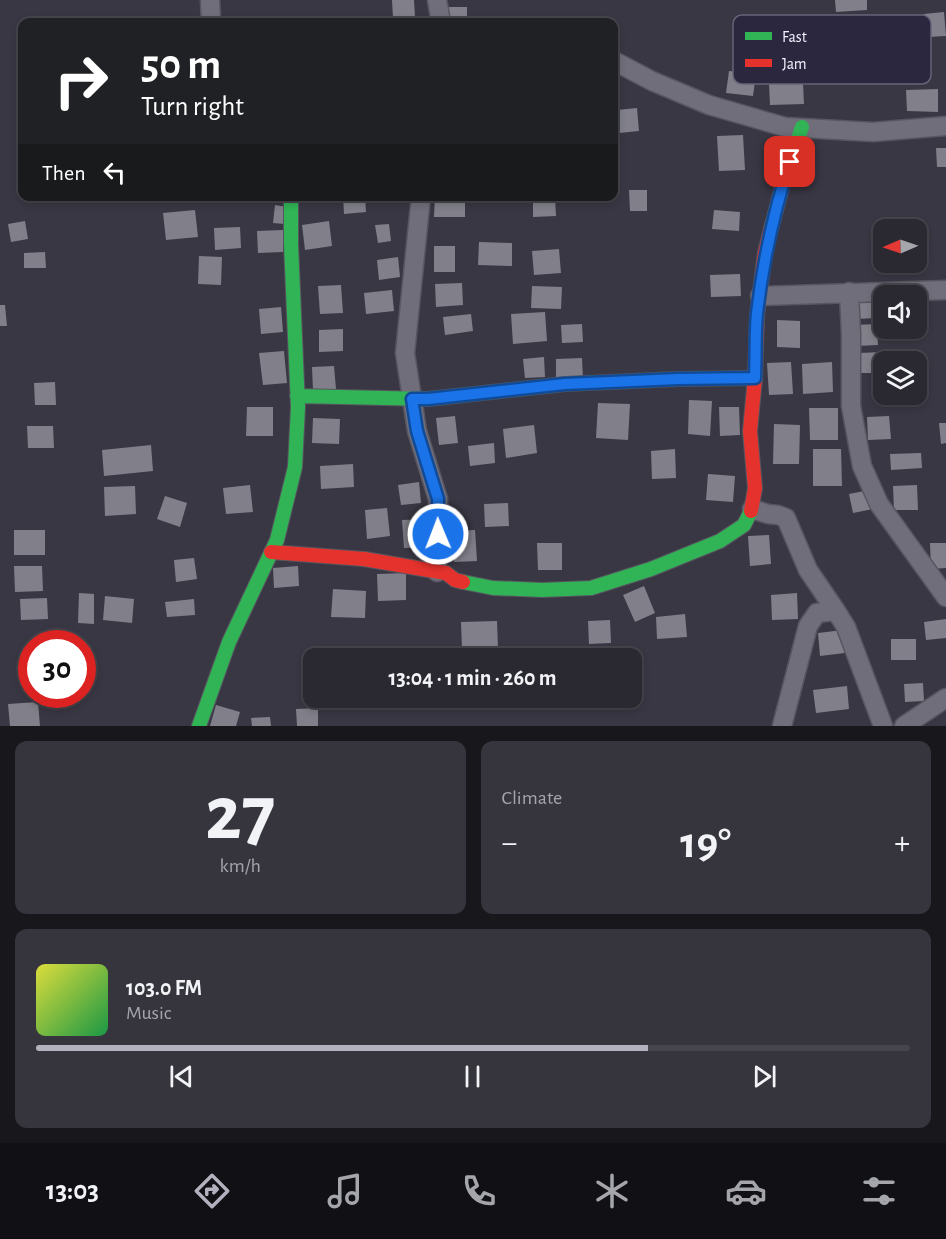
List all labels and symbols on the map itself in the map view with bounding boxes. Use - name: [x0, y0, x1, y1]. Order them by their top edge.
- legend: [733, 15, 931, 84]
- text: Fast: [782, 29, 807, 45]
- text: Jam: [782, 56, 807, 72]
- pin: [764, 136, 815, 187]
- north arrow: [873, 219, 927, 273]
- position arrow: [406, 502, 470, 566]
- speed limit sign: 30: [18, 630, 96, 708]

